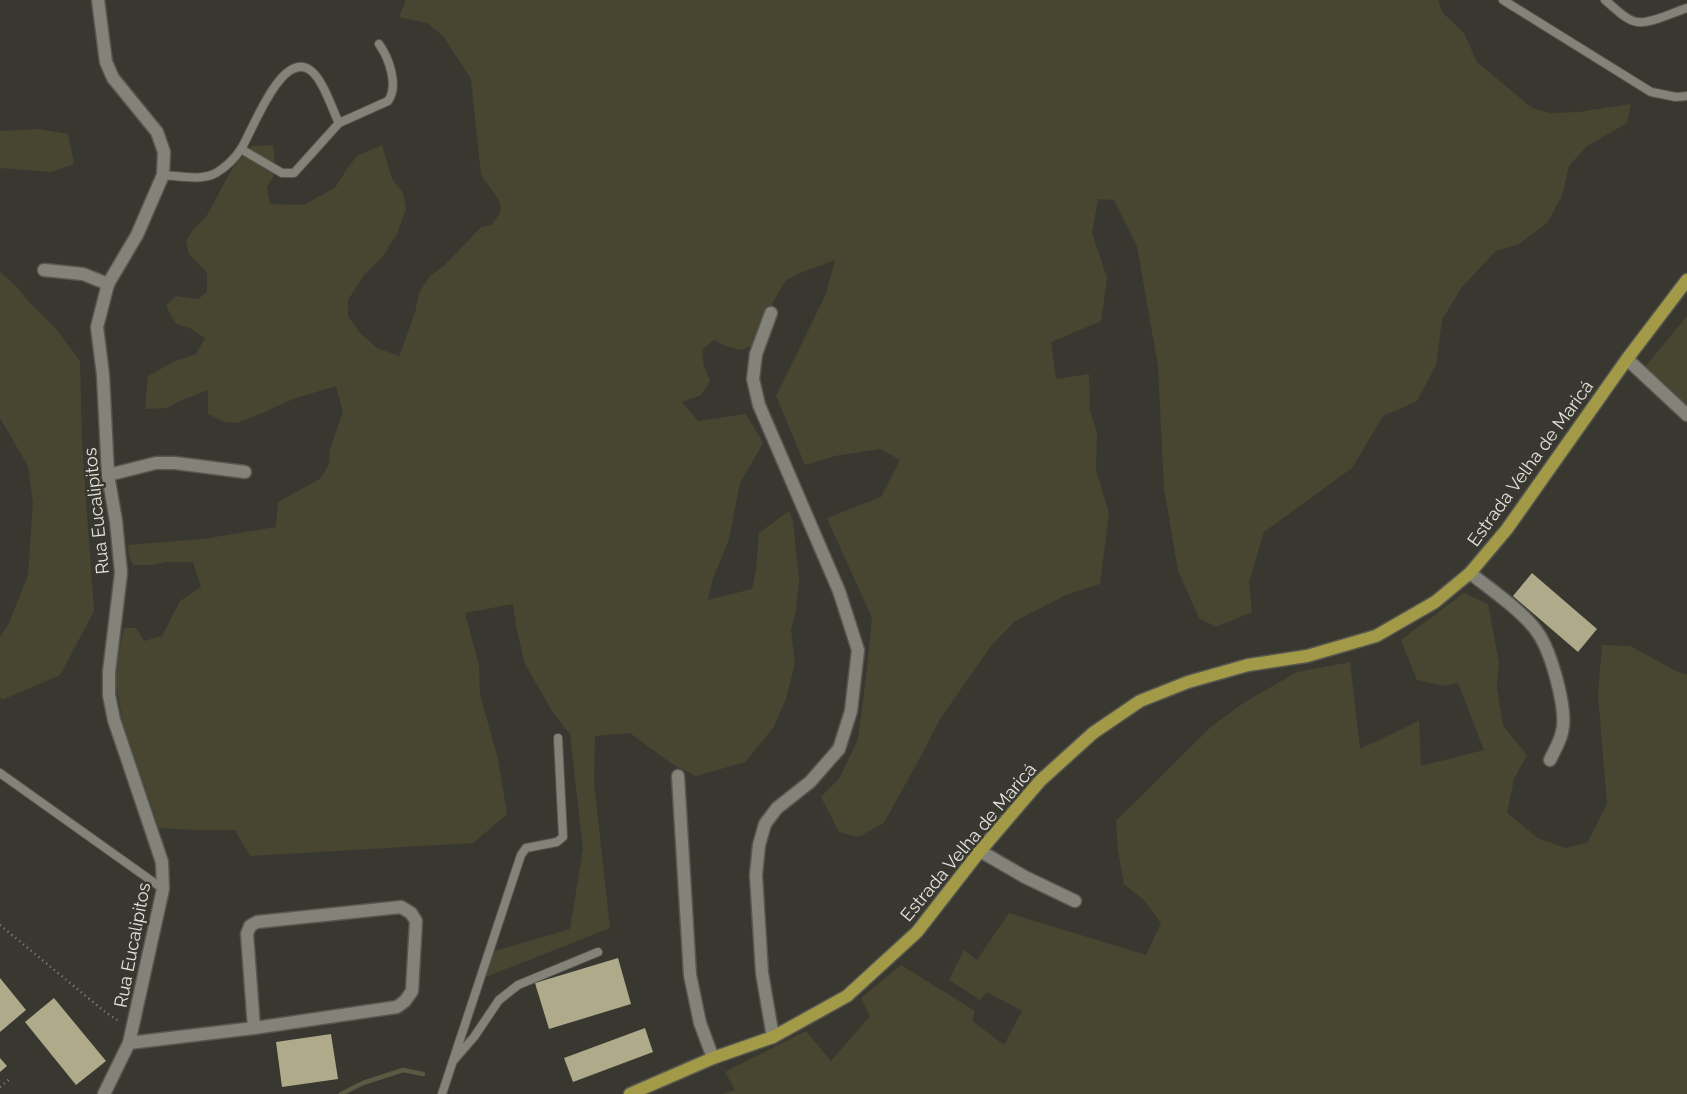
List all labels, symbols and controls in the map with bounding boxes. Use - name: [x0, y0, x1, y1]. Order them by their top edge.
- street label: Estrada Velha de Maricá: [1463, 376, 1597, 550]
- street label: Rua Eucalipitos: [79, 446, 113, 575]
- street label: Estrada Velha de Maricá: [896, 759, 1040, 925]
- street label: Rua Eucalipitos: [110, 880, 154, 1009]

